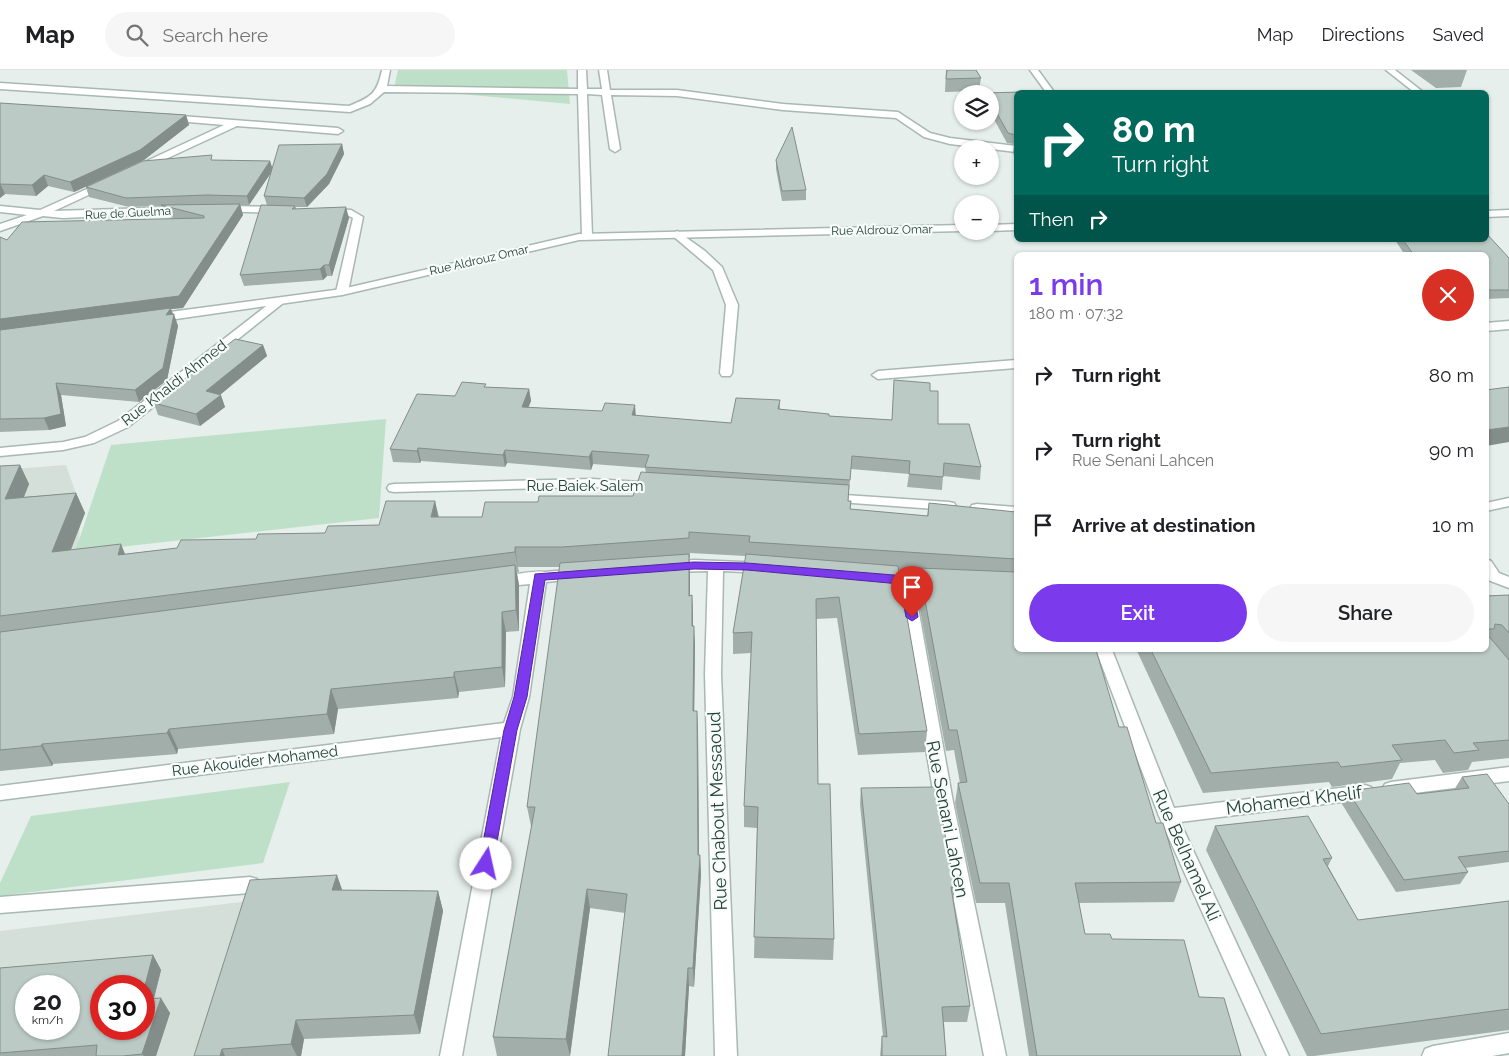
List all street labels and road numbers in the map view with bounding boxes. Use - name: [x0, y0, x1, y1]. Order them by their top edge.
- street label: Rue de Guelma: [85, 204, 171, 222]
- street label: Rue Aldrouz Omar: [831, 222, 934, 238]
- street label: Rue Aldrouz Omar: [428, 242, 531, 278]
- street label: Rue Khaldi Ahmed: [118, 336, 230, 430]
- street label: Rue Baiek Salem: [526, 477, 644, 495]
- street label: Rue Chabout Messaoud: [703, 711, 731, 911]
- street label: Rue Senani Lahcen: [922, 739, 974, 899]
- street label: Rue Akouider Mohamed: [171, 742, 339, 780]
- street label: Mohamed Khelif: [1225, 781, 1364, 819]
- street label: Rue Belhamel Ali: [1149, 786, 1225, 924]

